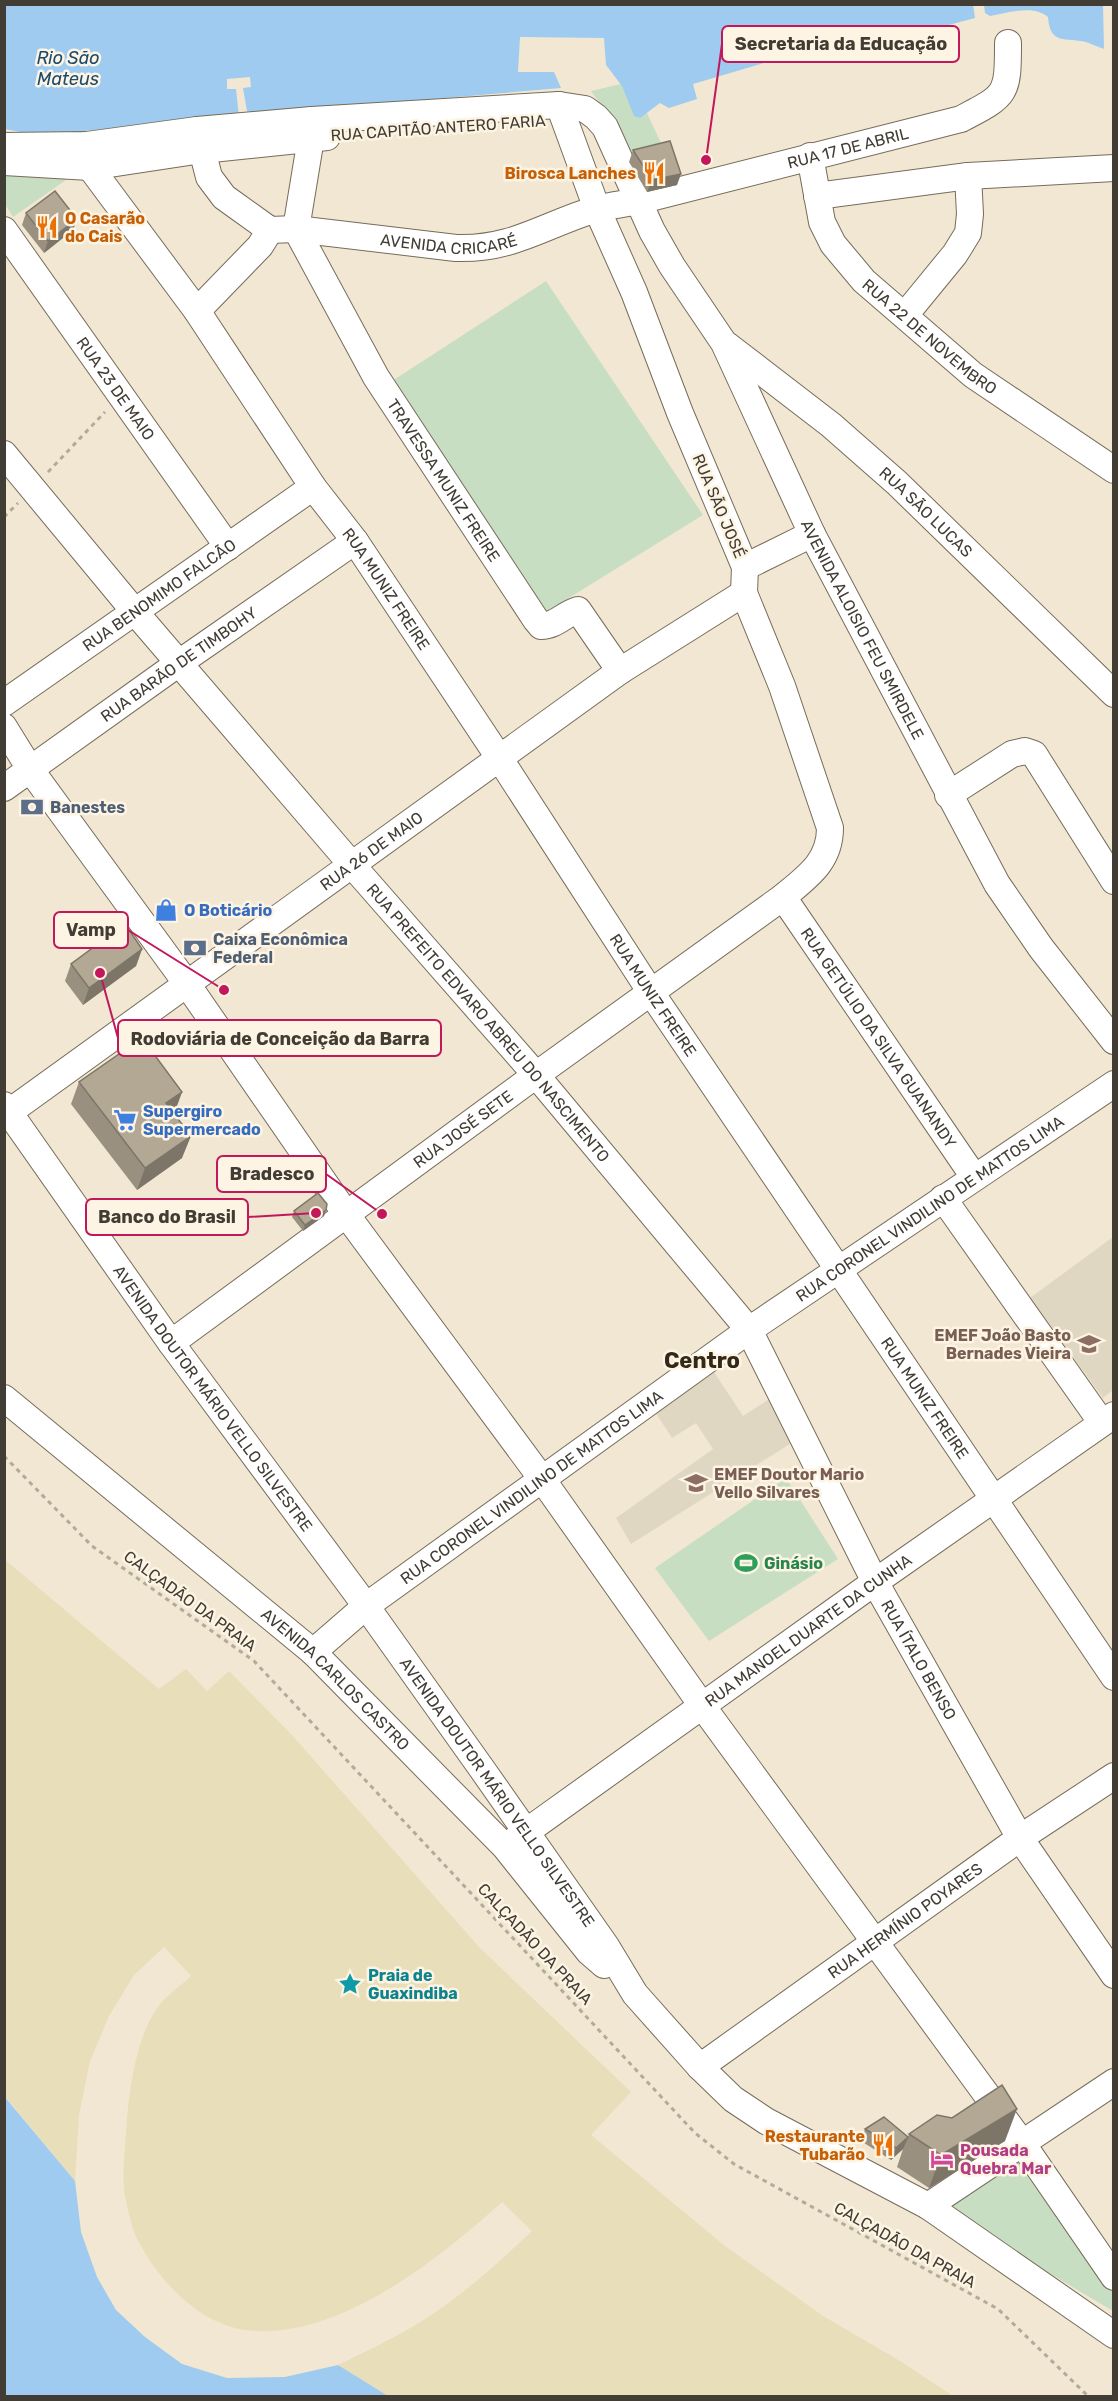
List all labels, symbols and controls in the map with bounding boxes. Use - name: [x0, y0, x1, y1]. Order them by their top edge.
- callout: Secretaria da Educação: [722, 26, 959, 62]
- text: Secretaria da Educação: [735, 33, 947, 55]
- water label: Rio São Mateus: [37, 47, 99, 90]
- street label: RUA CAPITÃO ANTERO FARIA: [330, 111, 546, 145]
- street label: RUA 17 DE ABRIL: [785, 123, 910, 172]
- restaurant icon: Birosca Lanches: [641, 160, 667, 186]
- place label: Birosca Lanches: [505, 164, 636, 183]
- place label: O Casarão do Cais: [65, 209, 145, 246]
- restaurant icon: O Casarão do Cais: [34, 214, 60, 240]
- street label: AVENIDA CRICARÉ: [379, 230, 519, 258]
- street label: RUA 22 DE NOVEMBRO: [859, 275, 1001, 398]
- street label: RUA 23 DE MAIO: [73, 333, 159, 444]
- street label: TRAVESSA MUNIZ FREIRE: [383, 395, 504, 565]
- street label: RUA SÃO JOSÉ: [688, 451, 750, 561]
- street label: RUA SÃO LUCAS: [876, 463, 977, 561]
- street label: AVENIDA ALOISIO FEU SMIRDELE: [797, 517, 928, 742]
- street label: RUA MUNIZ FREIRE: [339, 524, 434, 653]
- street label: RUA BENOMIMO FALCÃO: [79, 535, 239, 655]
- street label: RUA BARÃO DE TIMBOHY: [97, 603, 260, 726]
- bank icon: Banestes: [19, 794, 45, 820]
- place label: Banestes: [50, 798, 125, 817]
- street label: RUA 26 DE MAIO: [316, 807, 426, 894]
- street label: RUA PREFEITO EDVARO ABREU DO NASCIMENTO: [363, 879, 614, 1166]
- shop icon: O Boticário: [153, 897, 179, 923]
- place label: O Boticário: [184, 901, 273, 920]
- callout: Vamp: [54, 912, 128, 948]
- text: Vamp: [66, 919, 116, 941]
- street label: RUA GETÚLIO DA SILVA GUANANDY: [797, 924, 961, 1151]
- place label: Caixa Econômica Federal: [213, 930, 348, 967]
- street label: RUA MUNIZ FREIRE: [606, 930, 701, 1060]
- bank icon: Caixa Econômica Federal: [182, 935, 208, 961]
- callout: Rodoviária de Conceição da Barra: [118, 1020, 441, 1056]
- text: Rodoviária de Conceição da Barra: [130, 1028, 430, 1050]
- street label: RUA JOSÉ SETE: [409, 1086, 516, 1172]
- place label: Supergiro Supermercado: [143, 1102, 261, 1139]
- supermarket icon: Supergiro Supermercado: [112, 1107, 138, 1133]
- street label: RUA CORONEL VINDILINO DE MATTOS LIMA: [792, 1111, 1067, 1305]
- callout: Bradesco: [217, 1156, 326, 1192]
- text: Bradesco: [230, 1163, 314, 1185]
- callout: Banco do Brasil: [86, 1199, 248, 1235]
- text: Banco do Brasil: [98, 1206, 236, 1228]
- street label: AVENIDA DOUTOR MÁRIO VELLO SILVESTRE: [110, 1261, 317, 1535]
- place label: EMEF João Basto Bernades Vieira: [934, 1326, 1071, 1363]
- school or university icon: EMEF João Basto Bernades Vieira: [1076, 1331, 1102, 1357]
- street label: RUA MUNIZ FREIRE: [877, 1333, 973, 1462]
- district label: Centro: [664, 1347, 740, 1374]
- street label: RUA CORONEL VINDILINO DE MATTOS LIMA: [396, 1386, 666, 1588]
- place label: EMEF Doutor Mario Vello Silvares: [714, 1465, 864, 1502]
- school or university icon: EMEF Doutor Mario Vello Silvares: [683, 1470, 709, 1496]
- street label: CALÇADÃO DA PRAIA: [120, 1547, 260, 1656]
- street label: RUA MANOEL DUARTE DA CUNHA: [701, 1550, 915, 1710]
- sports icon: Ginásio: [733, 1550, 759, 1576]
- place label: Ginásio: [764, 1554, 823, 1573]
- street label: RUA ÍTALO BENSO: [877, 1596, 960, 1723]
- street label: AVENIDA CARLOS CASTRO: [258, 1604, 414, 1754]
- street label: AVENIDA DOUTOR MÁRIO VELLO SILVESTRE: [396, 1654, 599, 1930]
- street label: RUA HERMÍNIO POYARES: [824, 1859, 986, 1982]
- street label: CALÇADÃO DA PRAIA: [474, 1879, 596, 2009]
- place label: Praia de Guaxindiba: [368, 1966, 458, 2003]
- place icon: Praia de Guaxindiba: [337, 1971, 363, 1997]
- place label: Restaurante Tubarão: [765, 2127, 865, 2164]
- restaurant icon: Restaurante Tubarão: [870, 2132, 896, 2158]
- place label: Pousada Quebra Mar: [960, 2141, 1052, 2178]
- hotel icon: Pousada Quebra Mar: [929, 2146, 955, 2172]
- street label: CALÇADÃO DA PRAIA: [831, 2198, 979, 2292]

